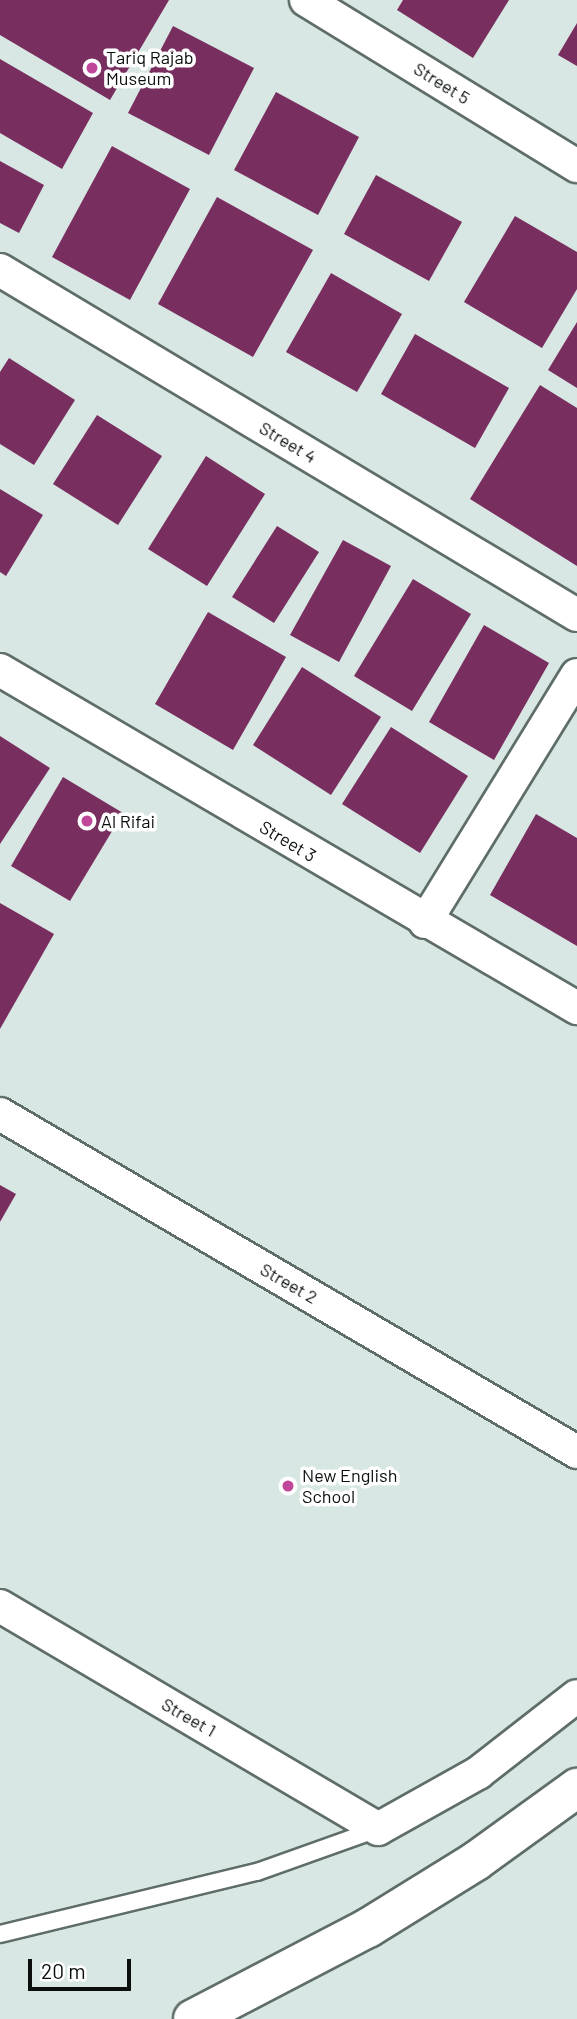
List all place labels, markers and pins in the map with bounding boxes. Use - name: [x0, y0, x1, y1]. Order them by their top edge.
- place label: Tariq Rajab Museum: [106, 47, 193, 90]
- marker: Tariq Rajab Museum: [84, 60, 100, 76]
- place label: Al Rifai: [101, 810, 155, 832]
- marker: Al Rifai: [79, 813, 95, 829]
- place label: New English School: [302, 1465, 397, 1508]
- marker: New English School: [280, 1478, 296, 1494]

